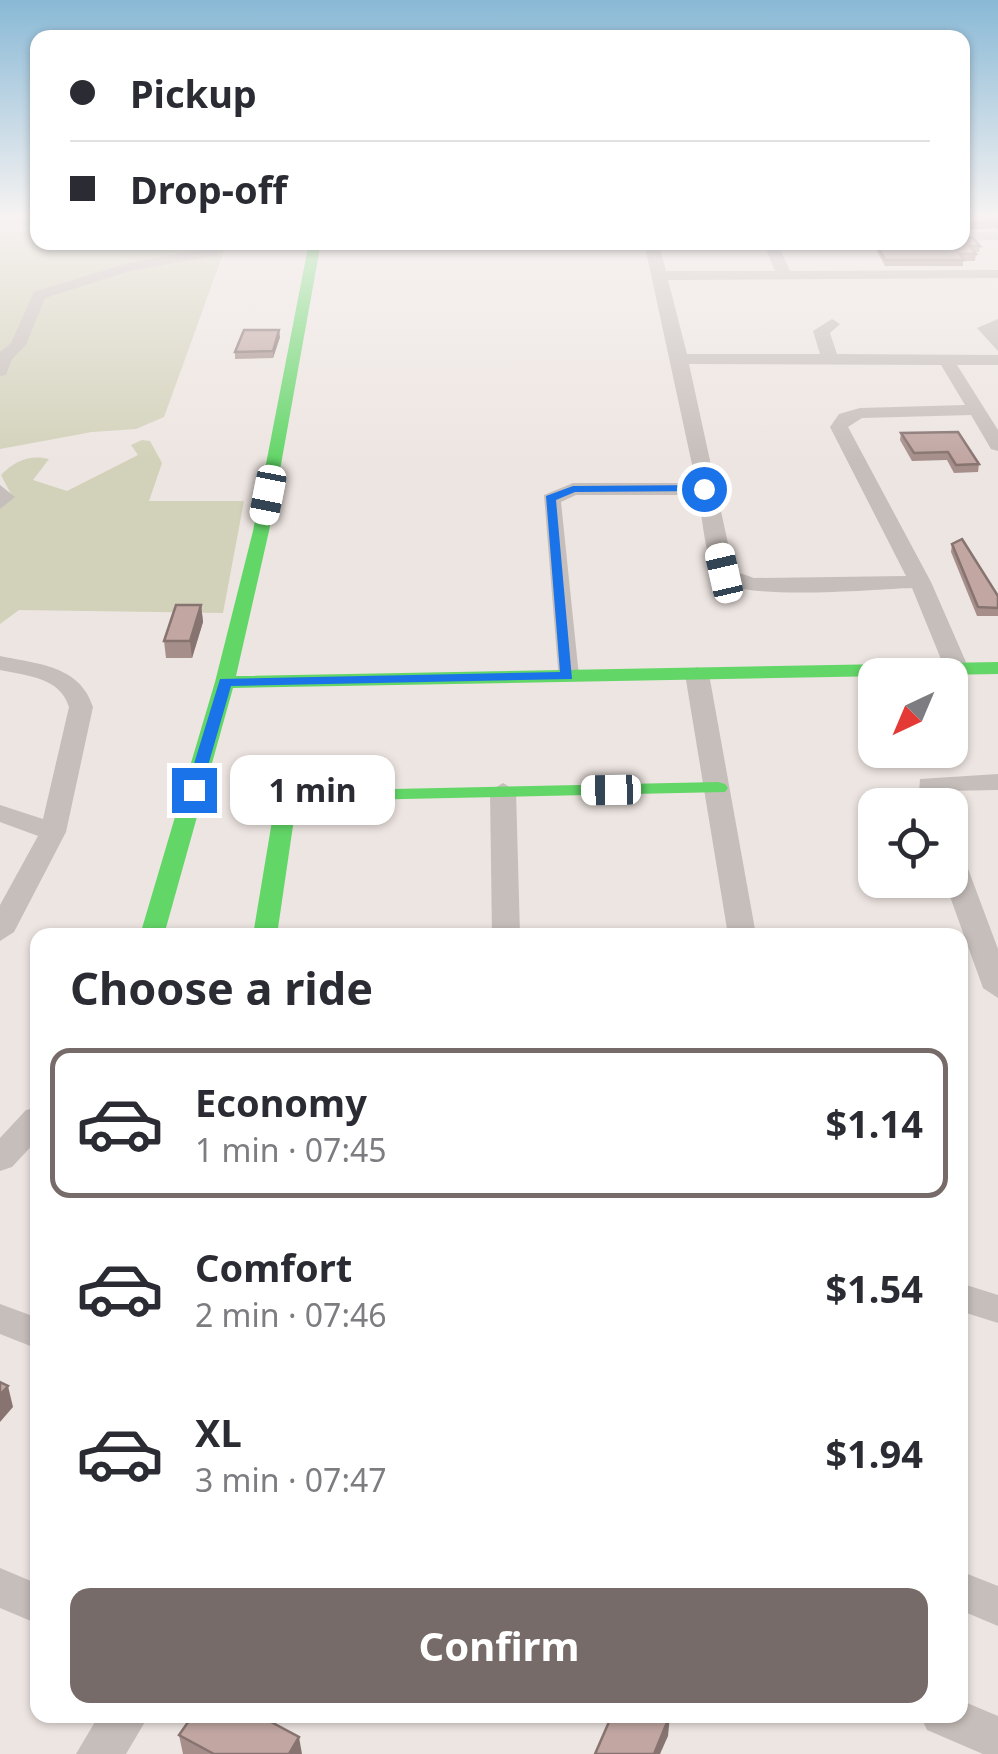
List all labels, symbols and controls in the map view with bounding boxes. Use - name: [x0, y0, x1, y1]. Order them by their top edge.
- text: Pickup: [130, 67, 257, 119]
- text: Drop-off: [130, 163, 287, 215]
- car: [248, 463, 288, 527]
- route start: [682, 467, 727, 512]
- car: [703, 540, 745, 606]
- north arrow: [858, 658, 968, 768]
- map controls: [858, 658, 968, 898]
- callout: 1 min: [229, 755, 394, 825]
- route end: [172, 768, 217, 813]
- text: 1 min: [268, 768, 357, 811]
- car: [581, 774, 641, 806]
- button: locate: [858, 788, 968, 898]
- text: Choose a ride: [70, 957, 373, 1018]
- text: Economy: [195, 1076, 367, 1128]
- icon: car: [75, 1078, 165, 1168]
- text: $1.14: [825, 1097, 923, 1149]
- text: 1 min · 07:45: [195, 1128, 387, 1171]
- text: Comfort: [195, 1241, 352, 1293]
- icon: car: [75, 1243, 165, 1333]
- text: $1.54: [825, 1262, 923, 1314]
- text: 2 min · 07:46: [195, 1293, 387, 1336]
- text: XL: [195, 1406, 242, 1458]
- icon: car: [75, 1408, 165, 1498]
- text: $1.94: [825, 1427, 923, 1479]
- text: 3 min · 07:47: [195, 1458, 387, 1501]
- button: Confirm: [70, 1588, 928, 1703]

